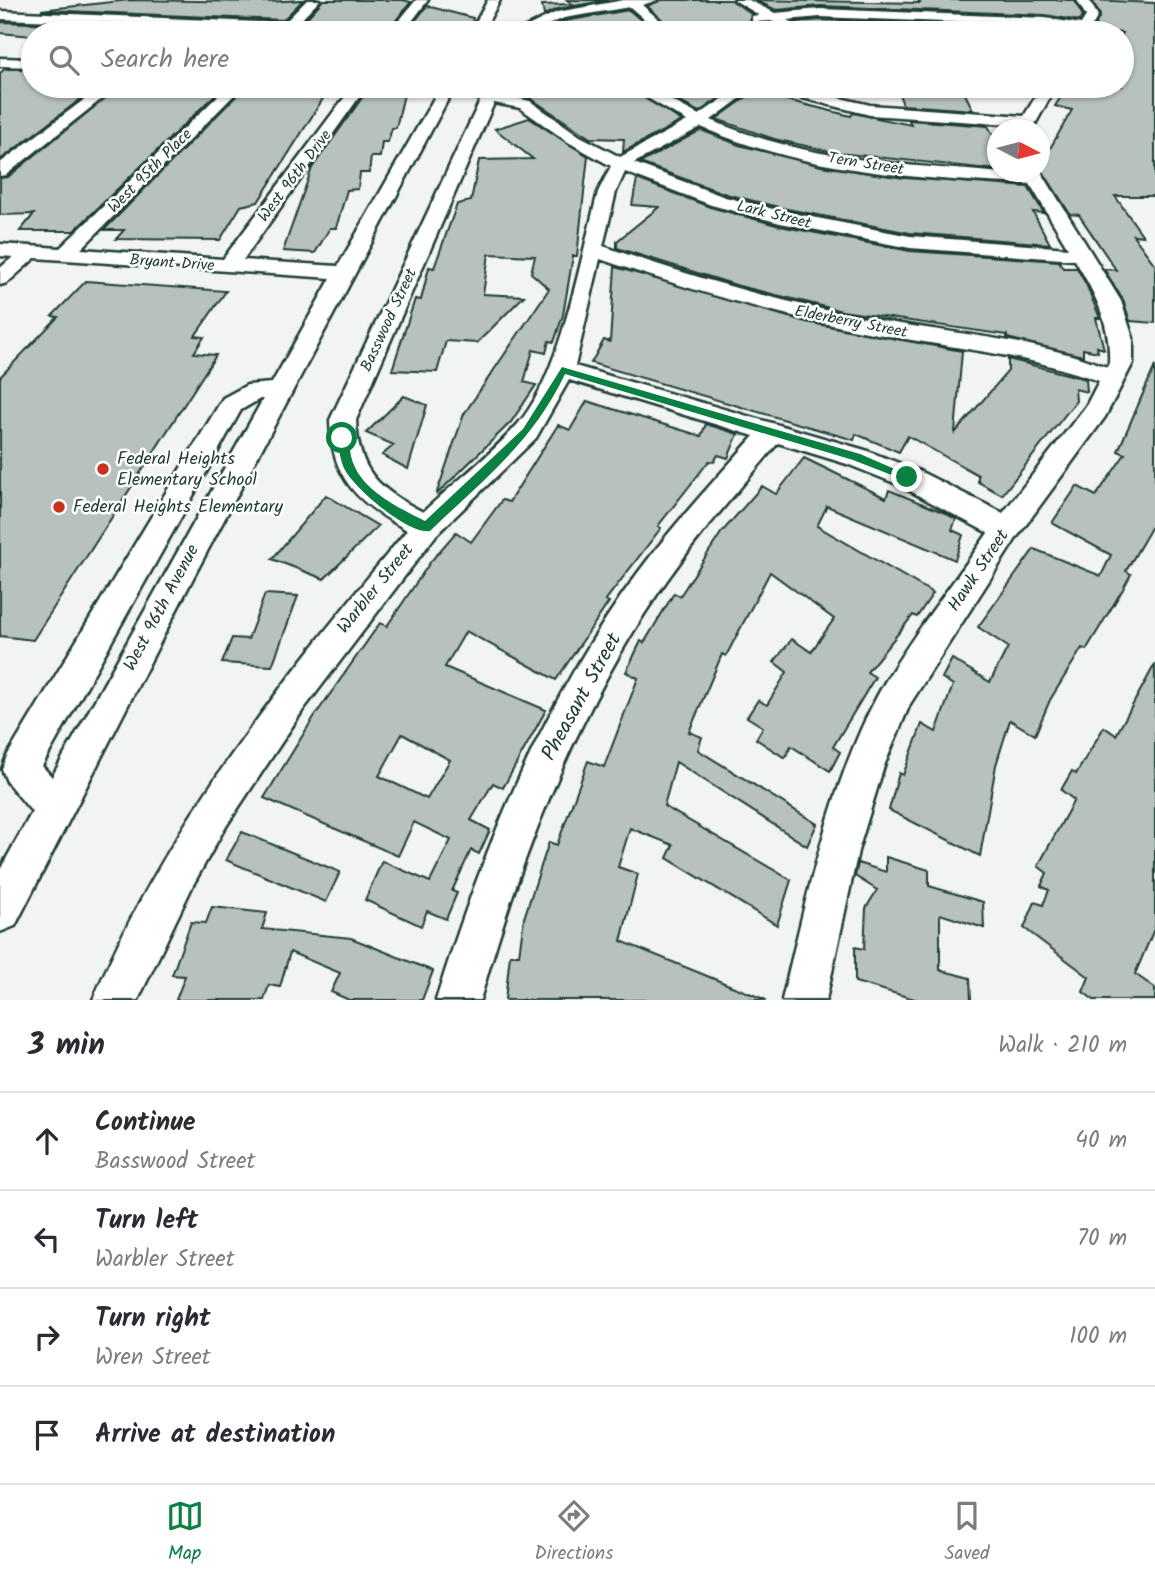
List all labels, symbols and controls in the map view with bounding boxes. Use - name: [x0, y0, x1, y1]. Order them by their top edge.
- search box: [21, 21, 1134, 98]
- text: Search here: [101, 39, 229, 81]
- icon: search: [45, 41, 83, 79]
- north arrow: [987, 119, 1050, 182]
- street label: West 95th Place: [102, 123, 198, 219]
- street label: West 96th Drive: [252, 124, 338, 228]
- street label: Tern Street: [826, 146, 907, 182]
- street label: Lark Street: [734, 194, 815, 237]
- street label: Bryant Drive: [129, 248, 215, 278]
- street label: Basswood Street: [354, 263, 424, 376]
- street label: Elderberry Street: [792, 299, 910, 345]
- route start: [326, 422, 357, 453]
- place label: Federal Heights Elementary School: [117, 445, 258, 495]
- marker: Federal Heights Elementary School: [95, 461, 111, 477]
- route end: [891, 461, 922, 492]
- place label: Federal Heights Elementary: [73, 493, 284, 522]
- marker: Federal Heights Elementary: [51, 499, 67, 515]
- street label: Hawk Street: [941, 523, 1018, 618]
- street label: Warbler Street: [330, 537, 422, 641]
- street label: West 96th Avenue: [116, 540, 208, 676]
- street label: Pheasant Street: [533, 626, 631, 767]
- text: 3 min: [28, 1022, 105, 1070]
- text: Walk · 210 m: [998, 1028, 1127, 1064]
- text: Continue: [95, 1102, 196, 1144]
- icon: ahead: [28, 1122, 66, 1160]
- text: 40 m: [1075, 1123, 1127, 1159]
- text: Basswood Street: [95, 1144, 255, 1180]
- text: Turn left: [95, 1200, 198, 1242]
- icon: left: [28, 1220, 66, 1258]
- text: 70 m: [1077, 1221, 1127, 1257]
- text: Warbler Street: [95, 1242, 235, 1278]
- text: Turn right: [95, 1298, 211, 1340]
- icon: right: [28, 1318, 66, 1356]
- text: 100 m: [1069, 1319, 1127, 1355]
- text: Wren Street: [95, 1340, 211, 1376]
- text: Arrive at destination: [95, 1414, 335, 1456]
- icon: arrive: [28, 1416, 66, 1454]
- tab: Map: [166, 1497, 204, 1569]
- tab: Directions: [535, 1497, 613, 1569]
- tab: Saved: [944, 1497, 989, 1569]

